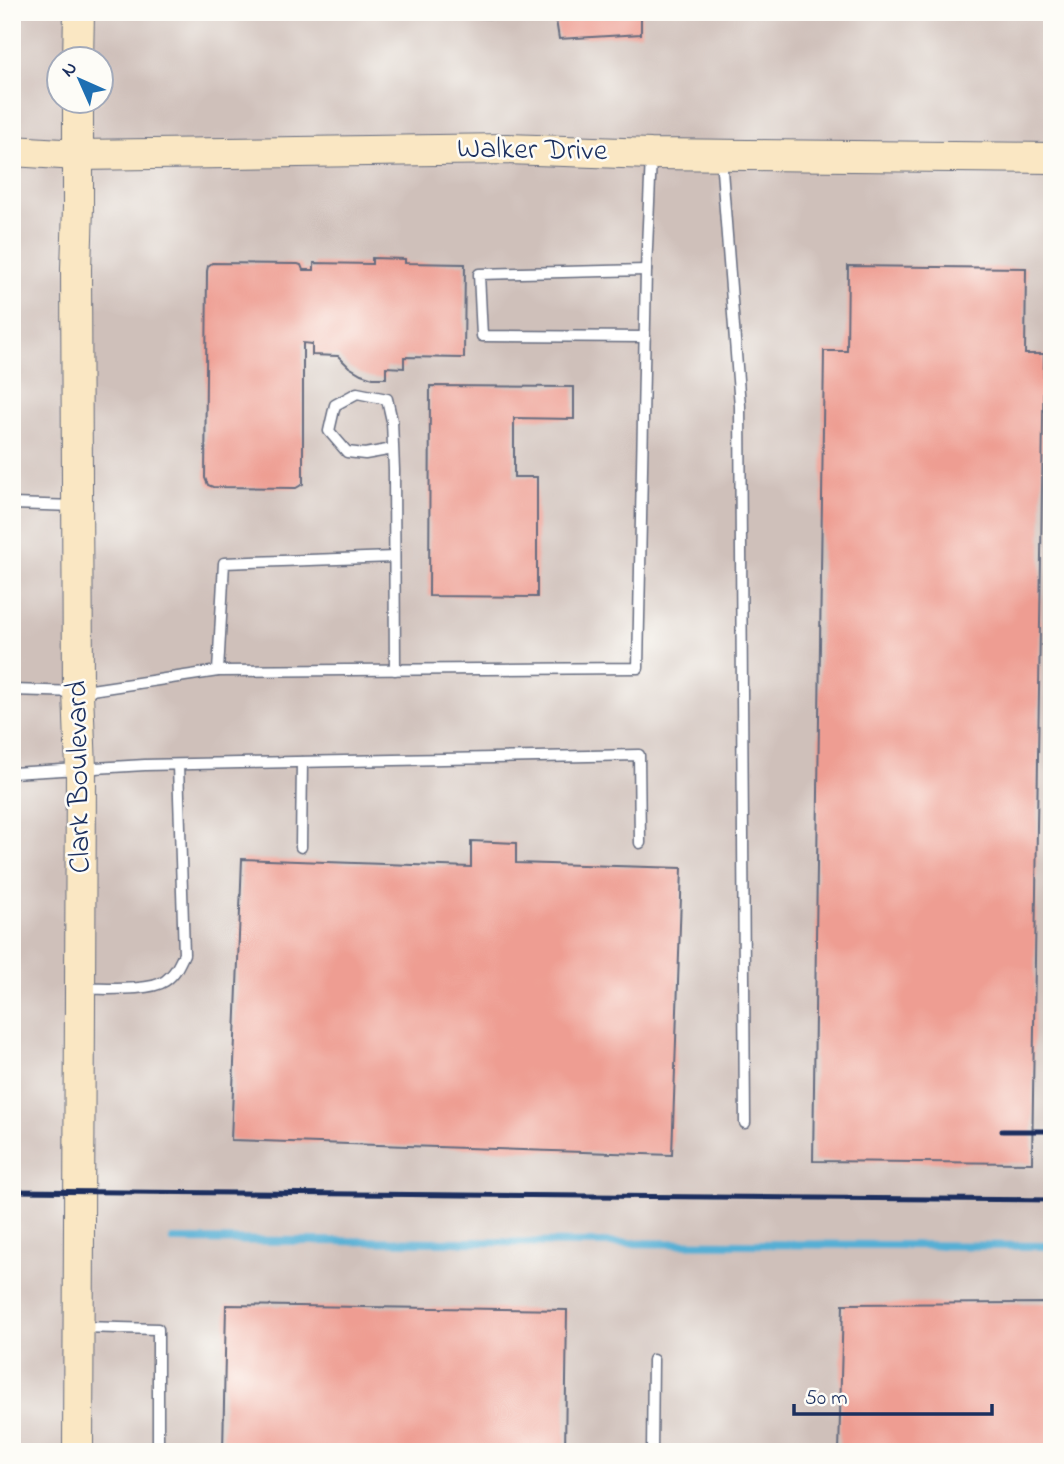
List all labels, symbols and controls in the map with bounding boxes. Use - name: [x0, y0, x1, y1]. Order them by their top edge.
- north arrow: [46, 46, 116, 116]
- text: N: [56, 56, 84, 84]
- street label: Walker Drive: [456, 128, 608, 174]
- street label: Clark Boulevard: [56, 680, 104, 874]
- scale bar: [794, 1373, 992, 1417]
- text: 50 m: [805, 1384, 848, 1414]

